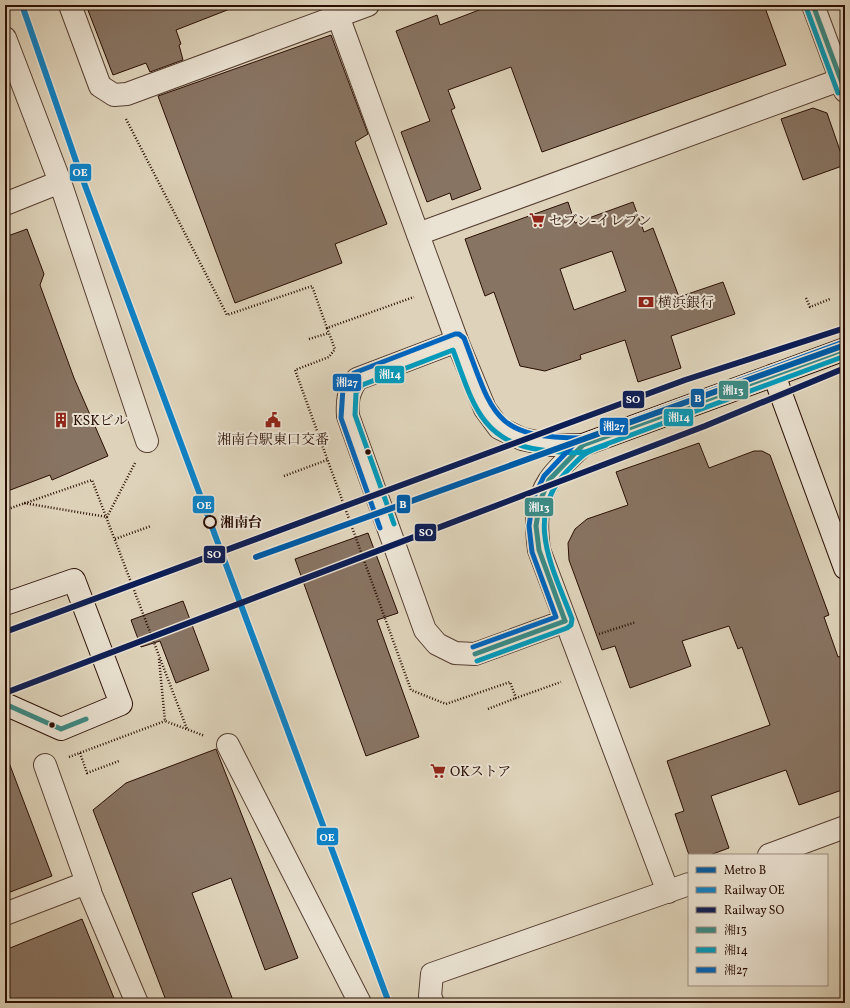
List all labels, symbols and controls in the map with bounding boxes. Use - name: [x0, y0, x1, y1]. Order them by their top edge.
- line badge: OE: [69, 163, 92, 182]
- text: OE: [72, 166, 88, 181]
- supermarket icon: セブン-イレブン: [528, 211, 546, 229]
- place label: セブン-イレブン: [549, 212, 652, 231]
- bank icon: 横浜銀行: [637, 293, 655, 311]
- place label: 横浜銀行: [658, 294, 714, 313]
- line badge: 湘14: [374, 365, 405, 384]
- text: 湘14: [379, 368, 401, 383]
- line badge: 湘27: [332, 373, 362, 392]
- text: 湘27: [336, 376, 358, 391]
- line badge: 湘13: [718, 380, 749, 400]
- text: 湘13: [722, 384, 744, 399]
- line badge: B: [690, 388, 705, 408]
- line badge: SO: [622, 390, 645, 409]
- text: B: [694, 392, 702, 407]
- text: SO: [626, 393, 640, 408]
- line badge: 湘14: [663, 408, 694, 427]
- building icon: KSKビル: [52, 411, 70, 429]
- public building icon: 湘南台駅東口交番: [264, 411, 282, 429]
- text: 湘14: [668, 411, 690, 426]
- place label: KSKビル: [73, 412, 128, 431]
- line badge: 湘27: [599, 417, 629, 436]
- text: 湘27: [603, 420, 625, 435]
- place label: 湘南台駅東口交番: [217, 431, 329, 450]
- unlabelled marker: [363, 447, 373, 457]
- line badge: B: [396, 494, 411, 514]
- line badge: OE: [192, 495, 215, 514]
- line badge: 湘13: [524, 497, 554, 517]
- text: B: [399, 498, 407, 513]
- text: OE: [196, 499, 212, 514]
- text: 湘13: [528, 501, 550, 516]
- place label: 湘南台: [220, 514, 262, 533]
- marker: 湘南台: [203, 515, 217, 529]
- line badge: SO: [414, 523, 437, 542]
- text: SO: [419, 526, 433, 541]
- line badge: SO: [203, 545, 226, 564]
- text: SO: [207, 548, 221, 563]
- unlabelled marker: [47, 720, 57, 730]
- supermarket icon: OKストア: [429, 762, 447, 780]
- place label: OKストア: [450, 763, 511, 782]
- line badge: OE: [316, 827, 339, 846]
- text: OE: [319, 831, 335, 846]
- legend: [688, 854, 828, 986]
- text: Metro B: [724, 863, 766, 879]
- text: Railway OE: [724, 883, 785, 899]
- text: Railway SO: [724, 903, 784, 919]
- text: 湘13: [724, 923, 747, 939]
- text: 湘14: [724, 943, 748, 959]
- text: 湘27: [724, 963, 748, 979]

